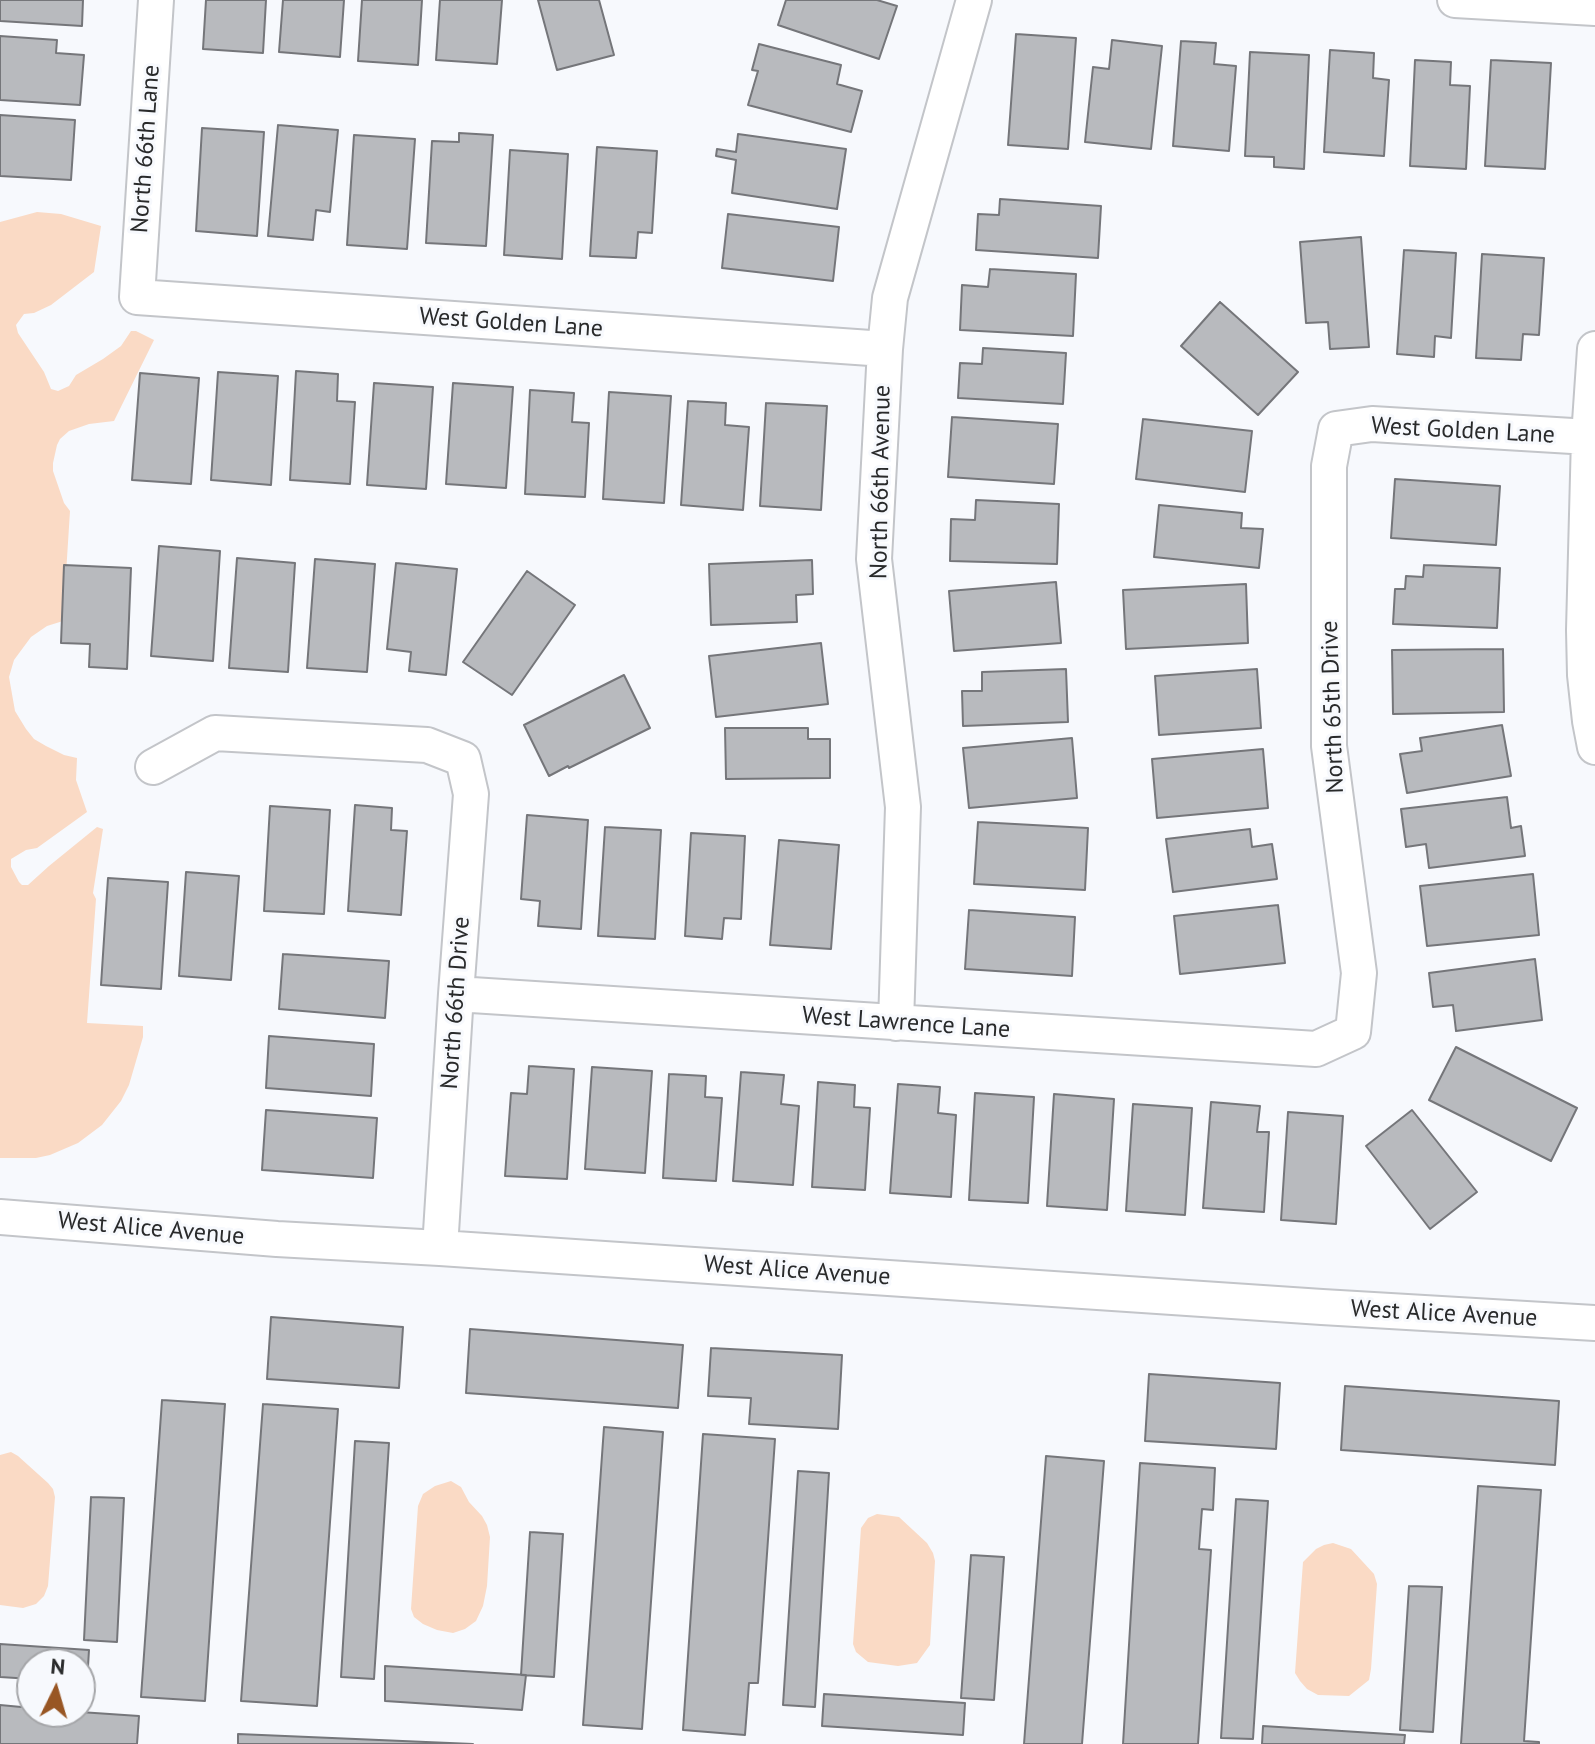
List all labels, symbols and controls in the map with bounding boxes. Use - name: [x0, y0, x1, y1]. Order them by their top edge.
- street label: North 66th Lane: [126, 64, 166, 234]
- street label: West Golden Lane: [418, 302, 604, 344]
- street label: North 66th Avenue: [865, 385, 897, 579]
- street label: West Golden Lane: [1370, 412, 1556, 450]
- street label: North 65th Drive: [1316, 620, 1350, 794]
- street label: North 66th Drive: [436, 916, 476, 1090]
- street label: West Lawrence Lane: [801, 1001, 1011, 1045]
- street label: West Alice Avenue: [57, 1207, 245, 1251]
- street label: West Alice Avenue: [703, 1250, 891, 1292]
- street label: West Alice Avenue: [1350, 1295, 1538, 1333]
- north arrow: [16, 1648, 96, 1728]
- text: N: [49, 1652, 66, 1681]

